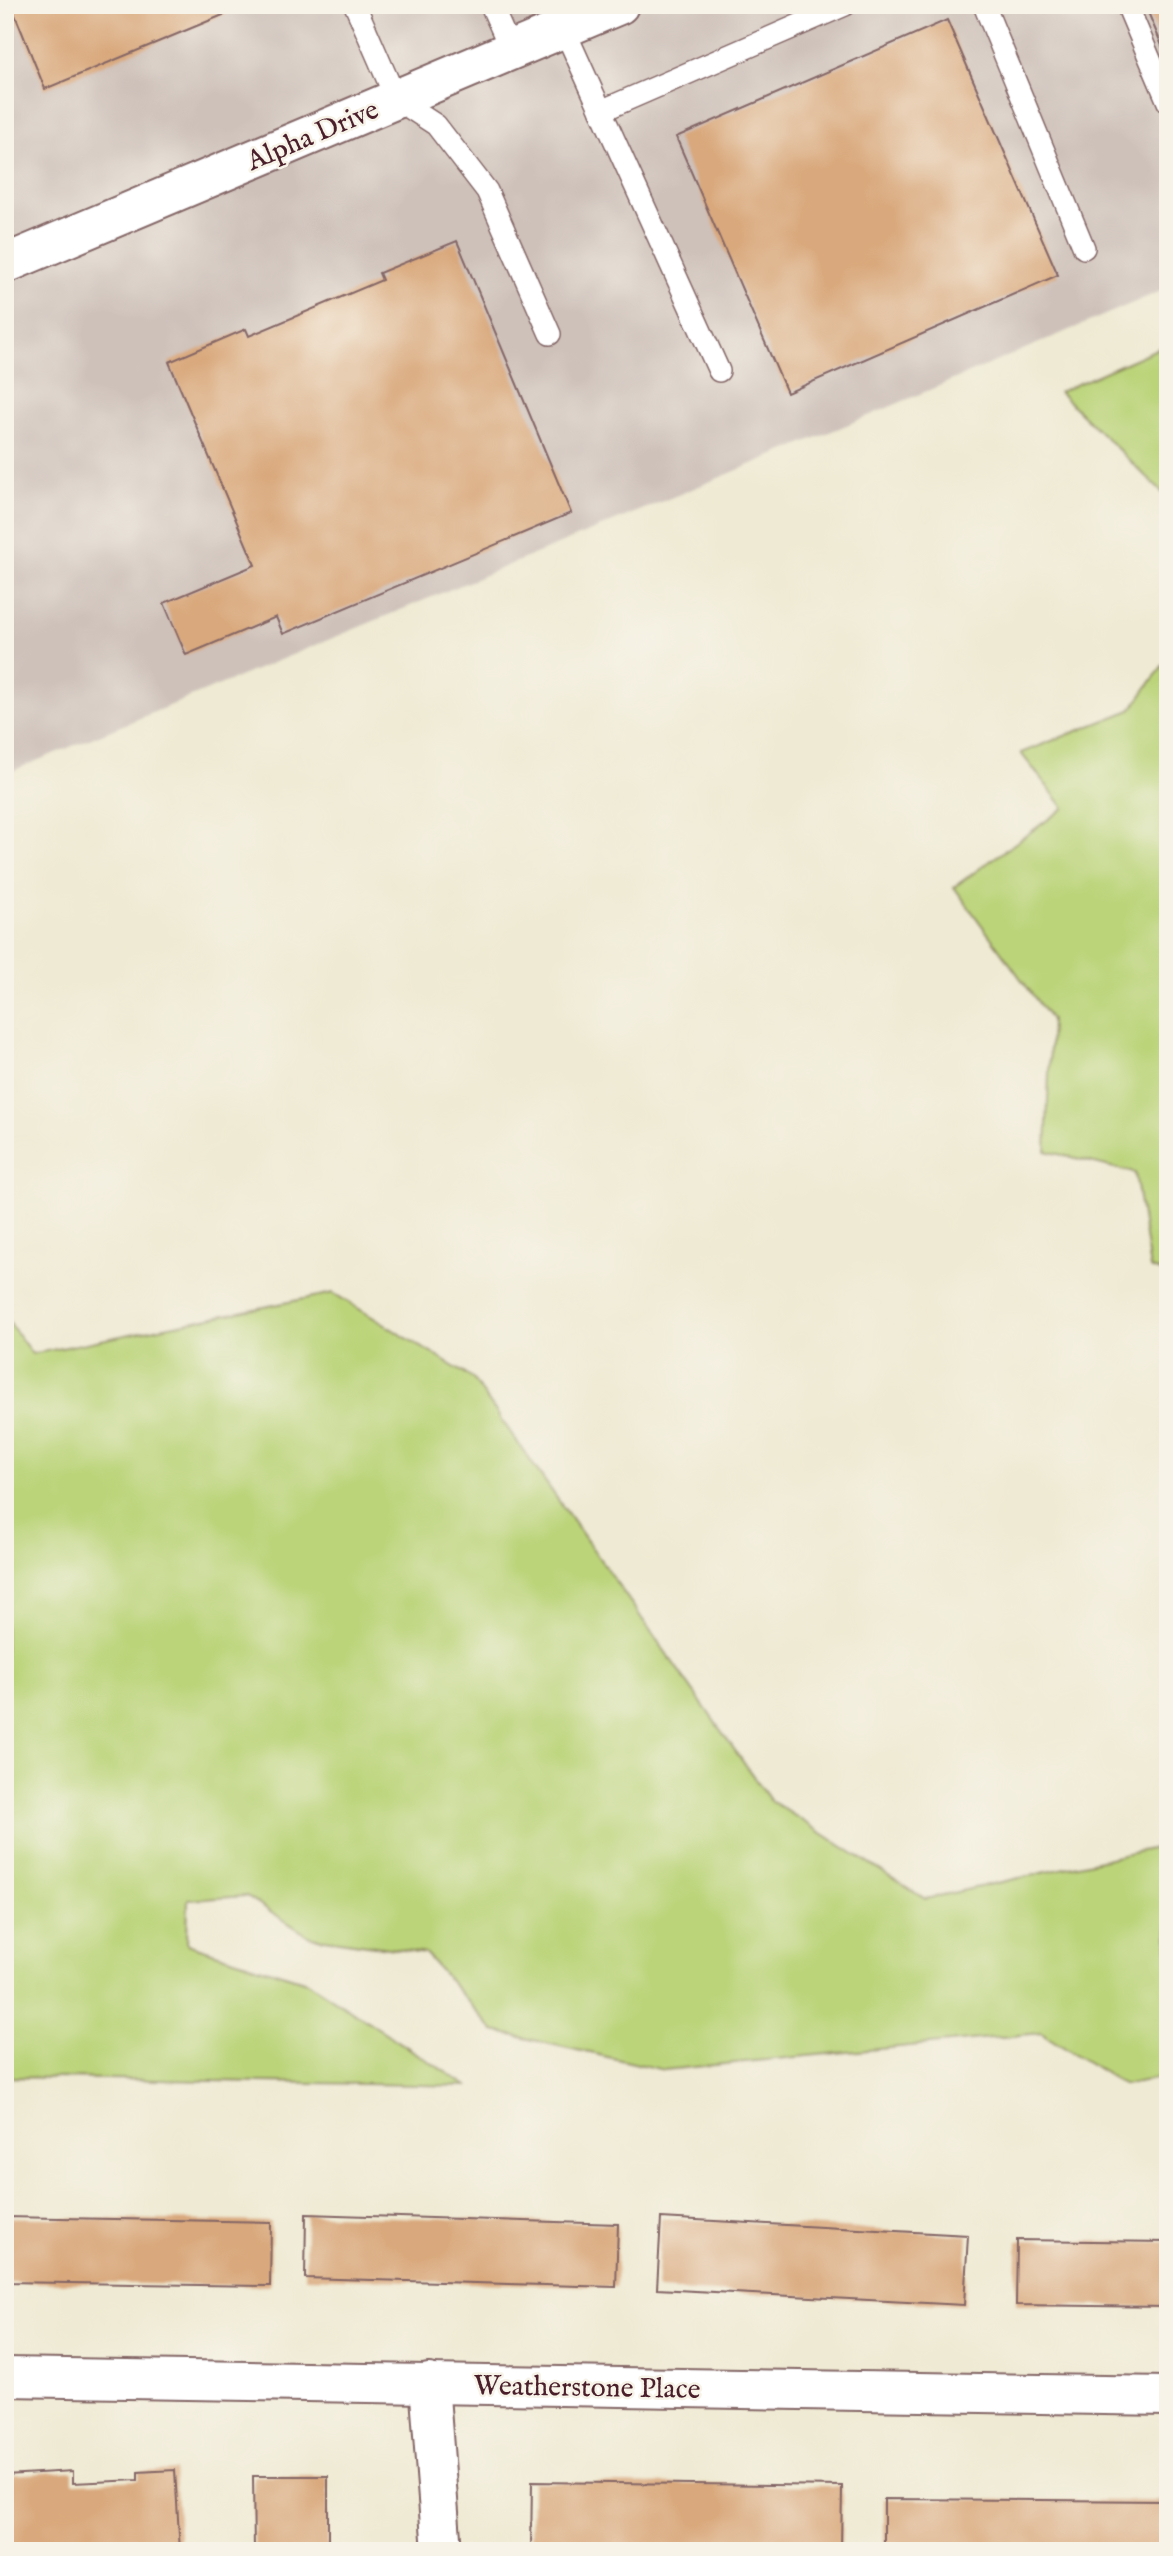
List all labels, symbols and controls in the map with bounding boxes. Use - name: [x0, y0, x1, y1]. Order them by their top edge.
- street label: Alpha Drive: [241, 93, 384, 180]
- street label: Weatherstone Place: [473, 2369, 701, 2408]

